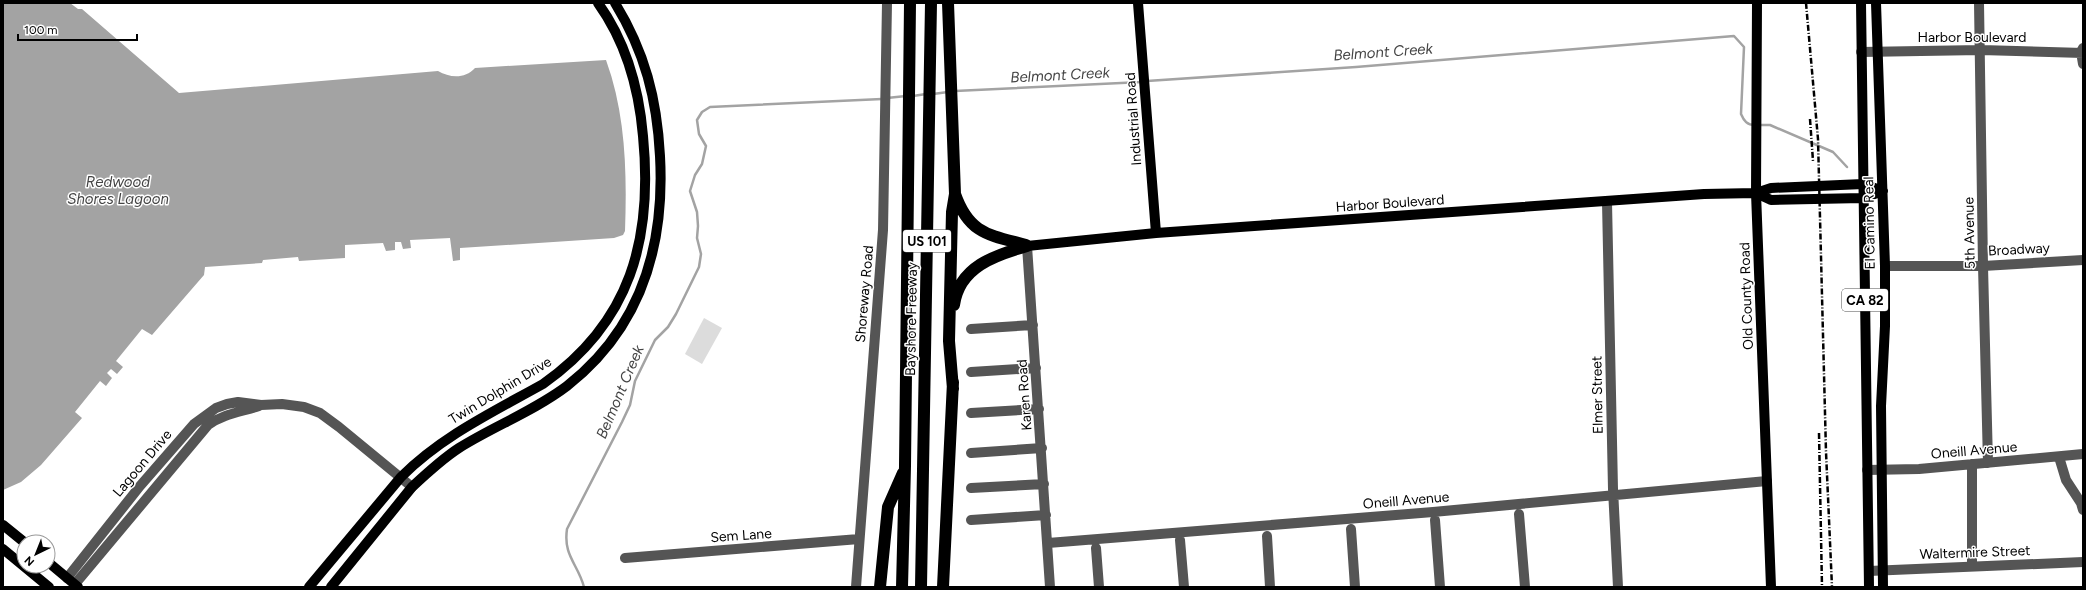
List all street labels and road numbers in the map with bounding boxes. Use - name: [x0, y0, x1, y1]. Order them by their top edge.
- street label: Harbor Boulevard: [1917, 29, 2027, 46]
- street label: Industrial Road: [1122, 72, 1145, 166]
- street label: El Camino Real: [1860, 176, 1879, 270]
- street label: Harbor Boulevard: [1335, 191, 1445, 216]
- street label: 5th Avenue: [1960, 197, 1979, 269]
- road number: US 101: [903, 230, 951, 252]
- street label: Broadway: [1988, 239, 2051, 260]
- street label: Old County Road: [1736, 242, 1757, 350]
- street label: Shoreway Road: [852, 245, 877, 343]
- street label: Bayshore Freeway: [902, 261, 921, 376]
- road number: CA 82: [1842, 289, 1888, 311]
- street label: Twin Dolphin Drive: [446, 353, 555, 428]
- street label: Elmer Street: [1588, 356, 1607, 434]
- street label: Karen Road: [1014, 359, 1035, 431]
- street label: Lagoon Drive: [109, 426, 176, 500]
- street label: Oneill Avenue: [1930, 438, 2018, 463]
- street label: Oneill Avenue: [1362, 488, 1450, 513]
- street label: Sem Lane: [710, 525, 773, 546]
- street label: Waltermire Street: [1919, 542, 2031, 563]

